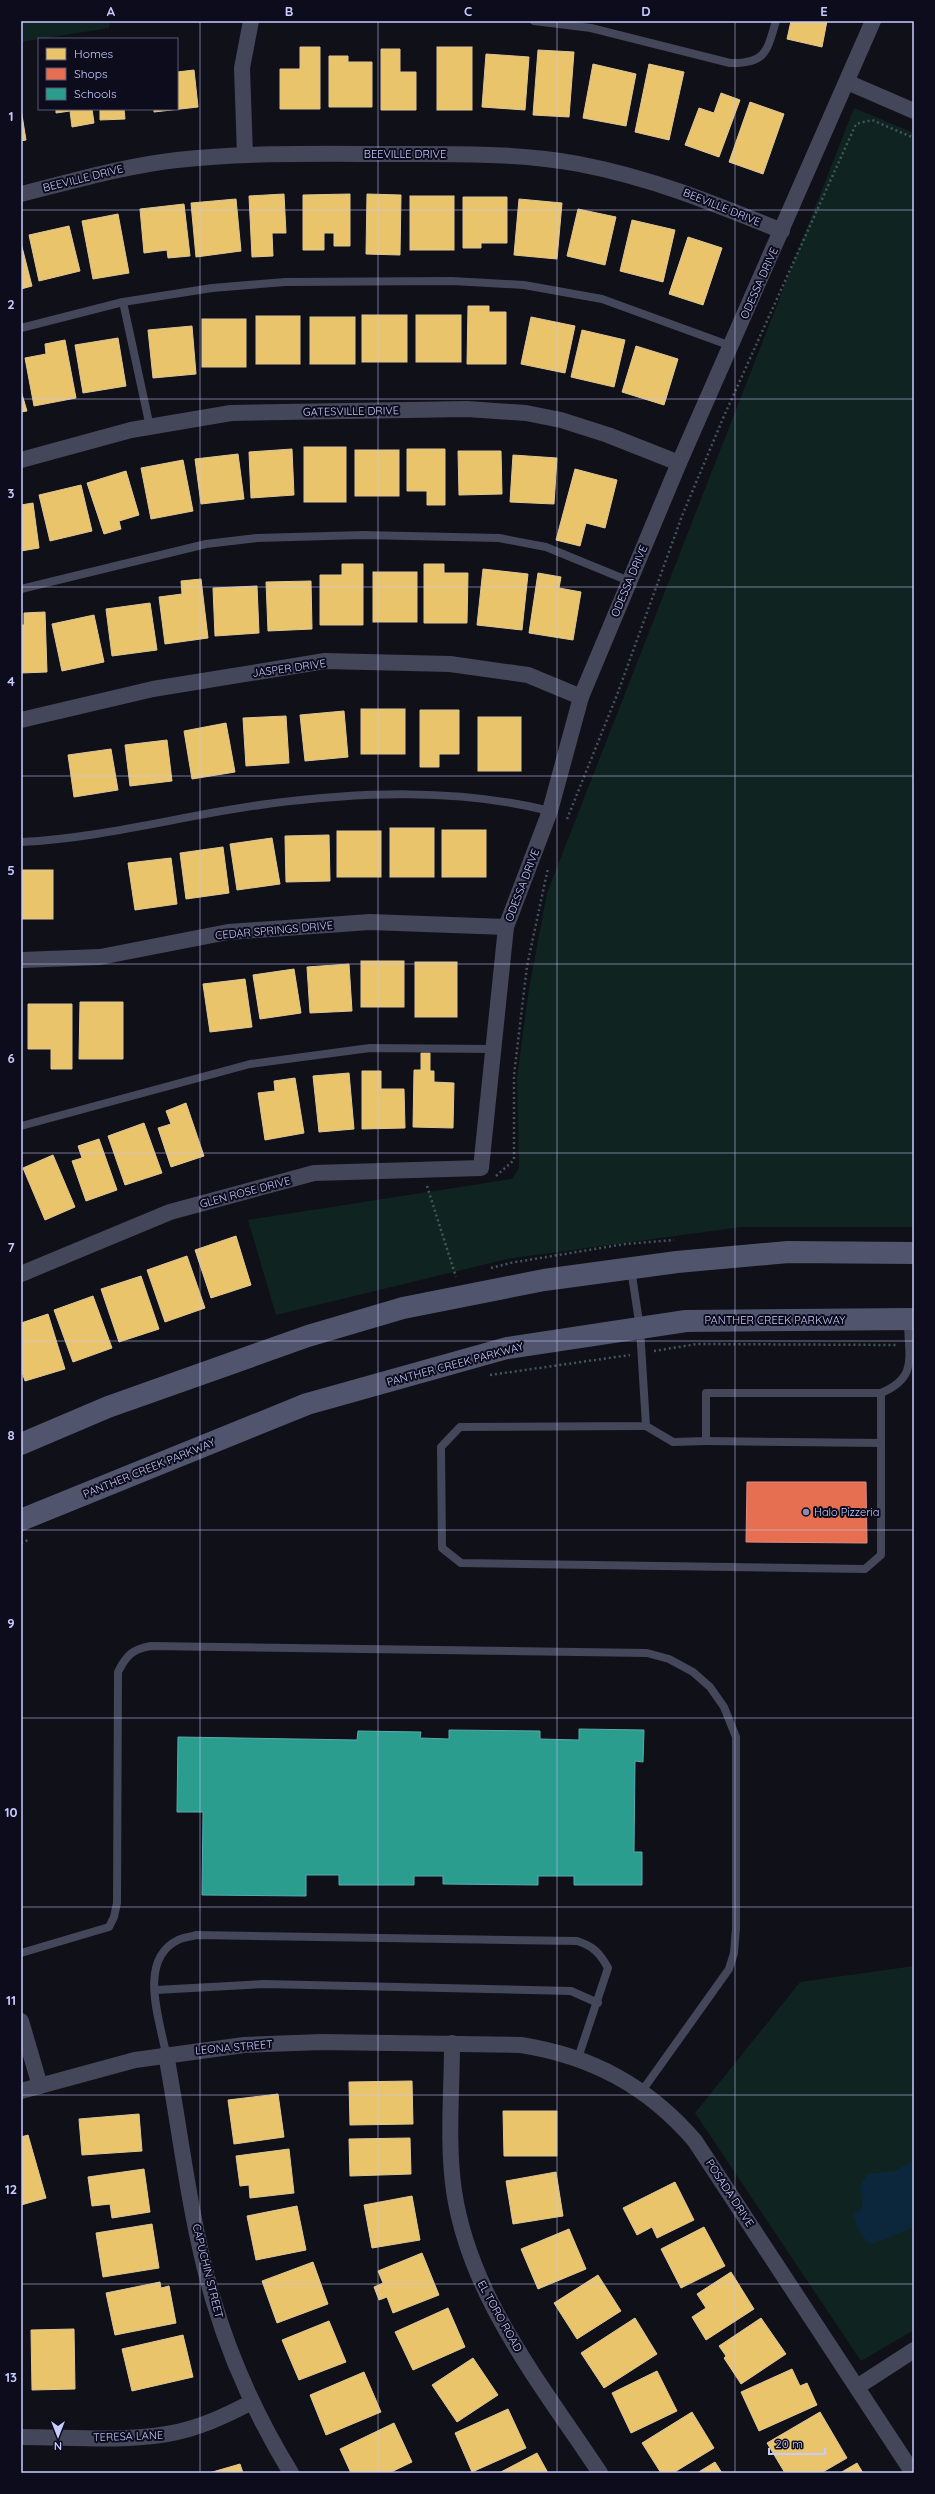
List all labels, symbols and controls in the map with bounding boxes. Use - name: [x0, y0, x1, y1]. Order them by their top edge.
- text: A: [107, 3, 116, 19]
- text: B: [285, 3, 293, 19]
- text: C: [464, 3, 472, 19]
- text: D: [641, 3, 651, 19]
- text: E: [820, 3, 828, 19]
- legend: [38, 38, 178, 110]
- text: Homes: [74, 46, 114, 61]
- text: Shops: [74, 66, 108, 81]
- text: Schools: [74, 86, 117, 101]
- text: 1: [8, 108, 14, 124]
- street label: BEEVILLE DRIVE: [364, 147, 446, 161]
- street label: BEEVILLE DRIVE: [41, 161, 125, 195]
- street label: BEEVILLE DRIVE: [681, 185, 763, 229]
- street label: ODESSA DRIVE: [737, 245, 781, 321]
- text: 2: [7, 296, 15, 312]
- street label: GATESVILLE DRIVE: [303, 403, 399, 419]
- text: 3: [8, 485, 15, 501]
- street label: ODESSA DRIVE: [608, 543, 650, 619]
- street label: JASPER DRIVE: [251, 656, 327, 680]
- text: 4: [7, 673, 15, 689]
- street label: ODESSA DRIVE: [502, 847, 542, 923]
- text: 5: [7, 862, 15, 878]
- street label: CEDAR SPRINGS DRIVE: [215, 918, 333, 942]
- text: 6: [7, 1050, 15, 1066]
- street label: GLEN ROSE DRIVE: [198, 1173, 292, 1211]
- text: 7: [7, 1239, 15, 1255]
- street label: PANTHER CREEK PARKWAY: [704, 1313, 846, 1327]
- street label: PANTHER CREEK PARKWAY: [385, 1339, 525, 1389]
- text: 8: [7, 1427, 15, 1443]
- street label: PANTHER CREEK PARKWAY: [81, 1435, 217, 1501]
- place label: Halo Pizzeria: [814, 1505, 879, 1519]
- marker: Halo Pizzeria: [801, 1507, 811, 1517]
- text: 9: [7, 1615, 15, 1631]
- text: 10: [4, 1804, 18, 1820]
- text: 11: [6, 1992, 16, 2008]
- street label: LEONA STREET: [195, 2037, 274, 2057]
- street label: POSADA DRIVE: [703, 2157, 757, 2229]
- text: 12: [5, 2181, 17, 2197]
- street label: CAPUCHIN STREET: [189, 2222, 227, 2320]
- street label: EL TORO ROAD: [475, 2278, 525, 2354]
- text: 13: [5, 2369, 17, 2385]
- north arrow: [38, 2416, 78, 2456]
- street label: TERESA LANE: [93, 2428, 163, 2444]
- scale bar: [769, 2430, 825, 2456]
- text: 20 m: [775, 2436, 803, 2451]
- text: N: [54, 2439, 62, 2453]

